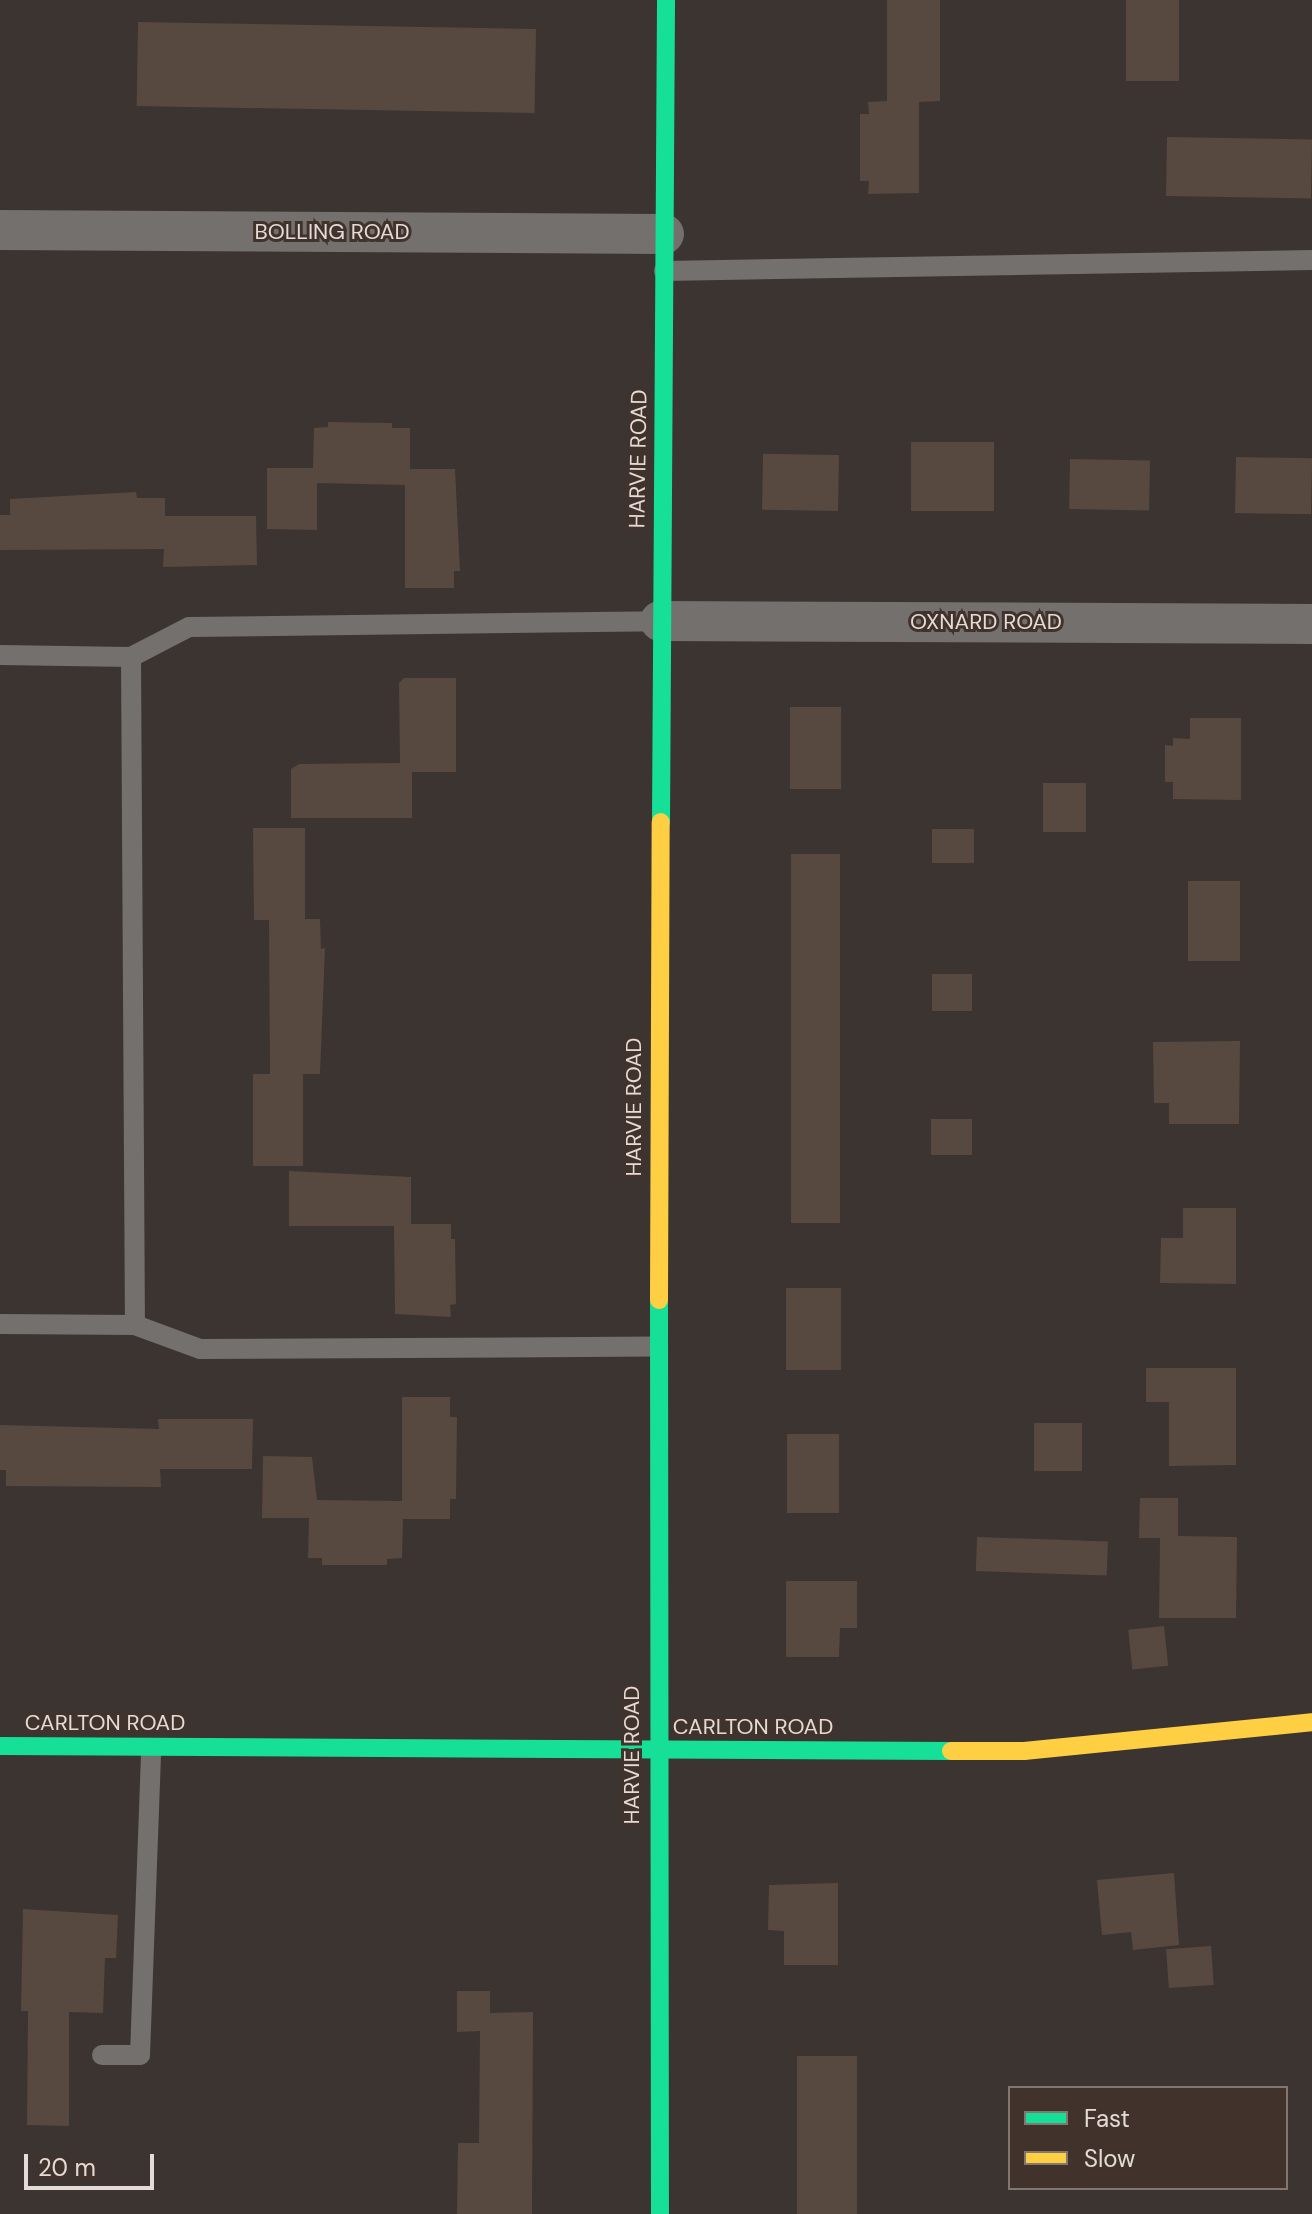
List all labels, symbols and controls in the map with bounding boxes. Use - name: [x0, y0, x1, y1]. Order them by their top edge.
- street label: BOLLING ROAD: [254, 219, 410, 245]
- street label: HARVIE ROAD: [624, 389, 652, 529]
- street label: OXNARD ROAD: [910, 609, 1062, 635]
- street label: HARVIE ROAD: [621, 1038, 647, 1176]
- street label: HARVIE ROAD: [619, 1686, 645, 1824]
- street label: CARLTON ROAD: [25, 1710, 185, 1736]
- street label: CARLTON ROAD: [673, 1714, 833, 1740]
- legend: [1008, 2086, 1288, 2190]
- text: Fast: [1084, 2103, 1130, 2134]
- scale bar: [28, 2138, 158, 2188]
- text: Slow: [1084, 2143, 1135, 2174]
- text: 20 m: [38, 2152, 96, 2183]

